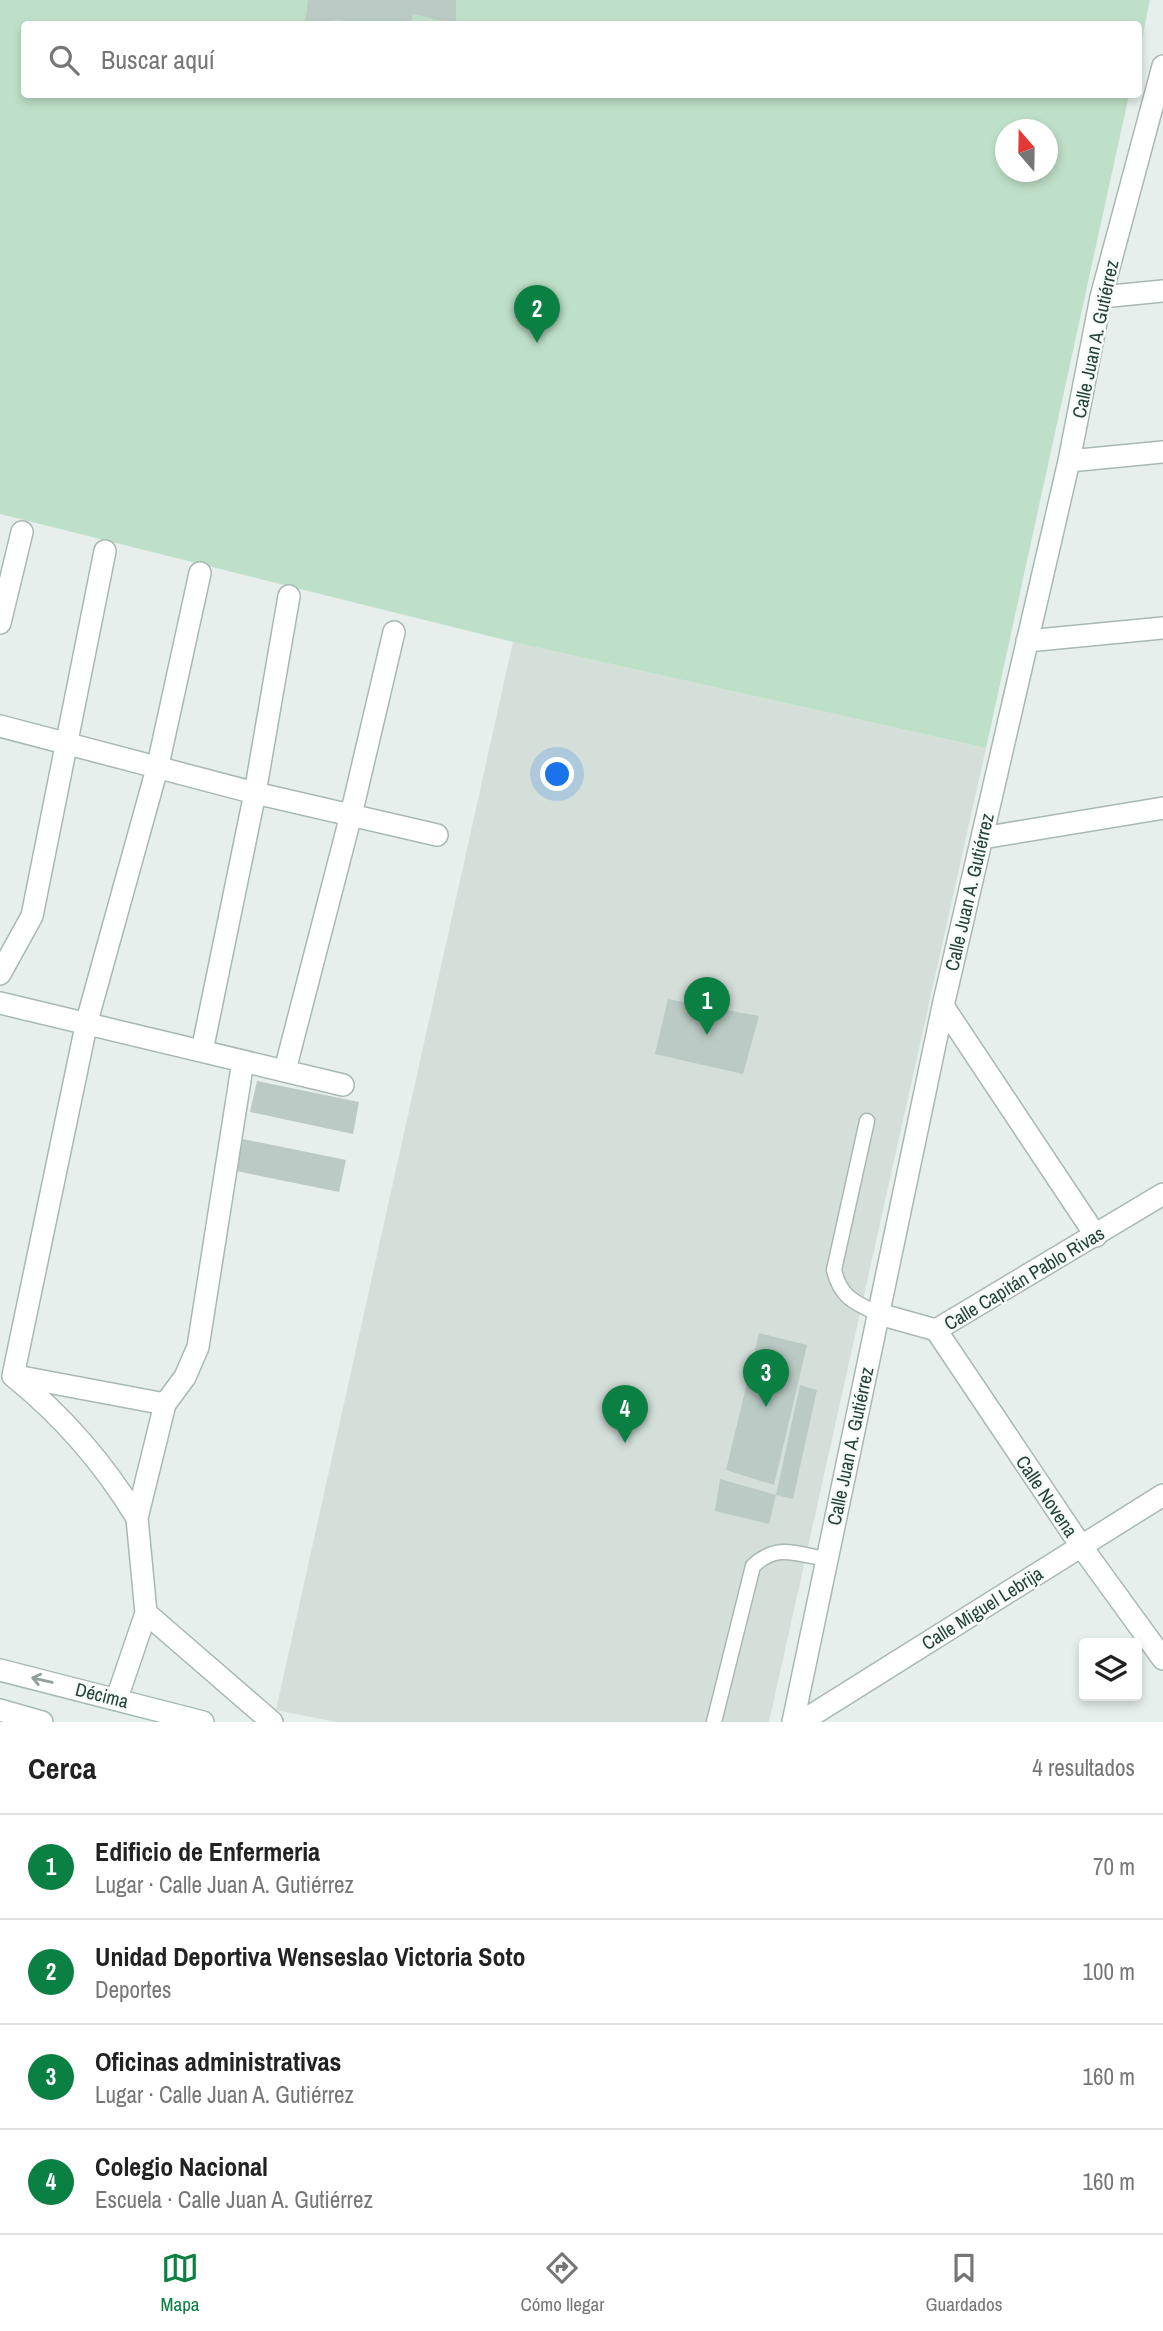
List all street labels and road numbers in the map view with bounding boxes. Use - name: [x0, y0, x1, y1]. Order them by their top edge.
- street label: Calle Juan A. Gutiérrez: [1066, 257, 1125, 420]
- street label: Calle Juan A. Gutiérrez: [938, 810, 1000, 973]
- street label: Calle Capitán Pablo Rivas: [939, 1220, 1109, 1336]
- street label: Calle Juan A. Gutiérrez: [821, 1364, 880, 1527]
- street label: Calle Novena: [1010, 1450, 1084, 1542]
- street label: Calle Miguel Lebrija: [916, 1560, 1048, 1656]
- street label: Décima: [73, 1676, 132, 1714]

